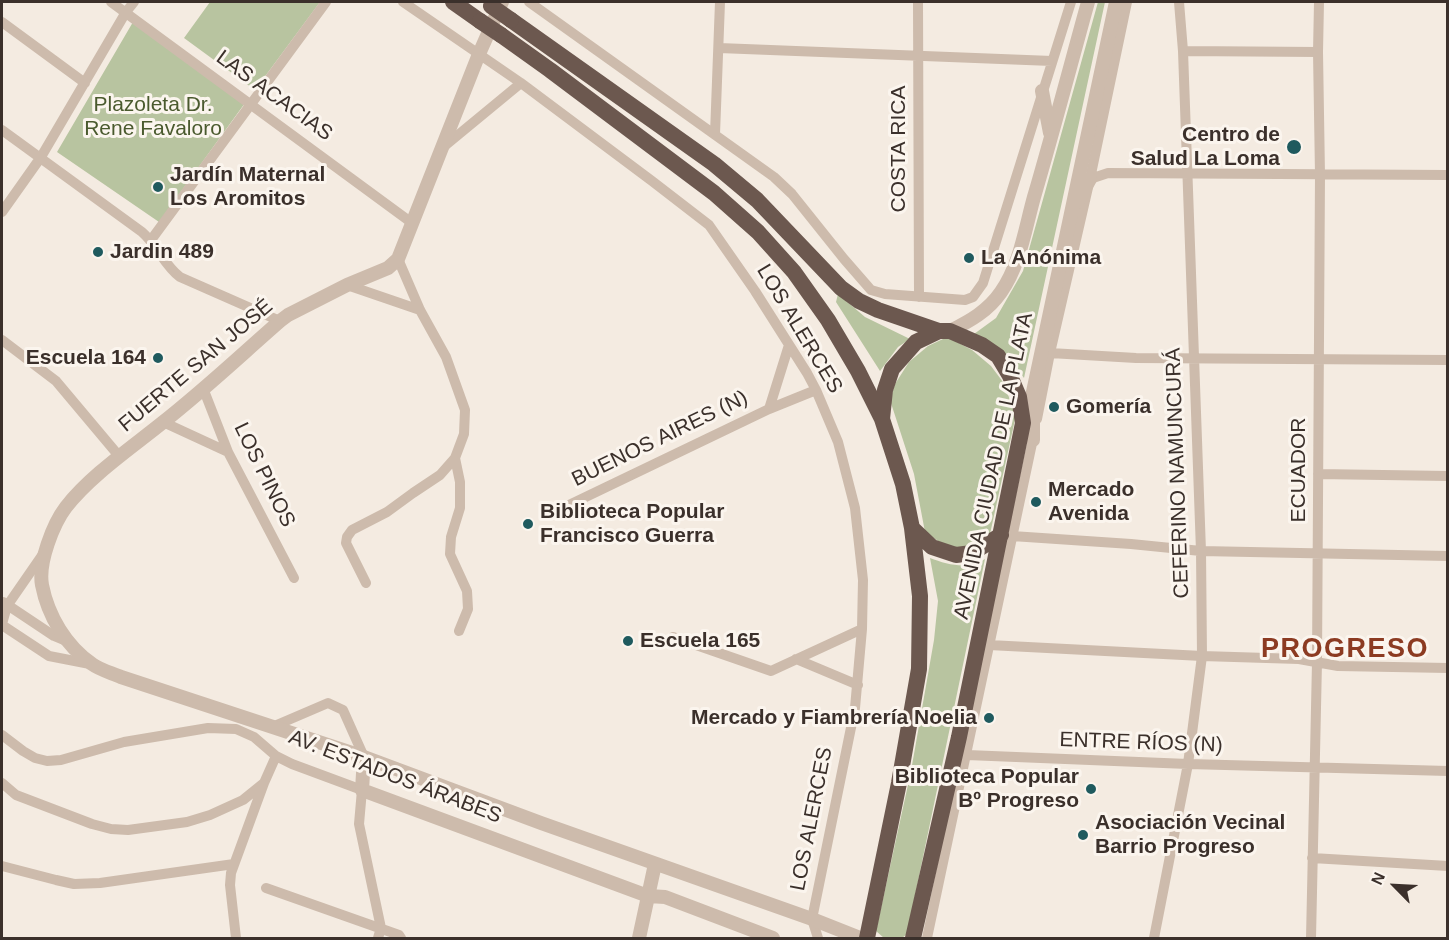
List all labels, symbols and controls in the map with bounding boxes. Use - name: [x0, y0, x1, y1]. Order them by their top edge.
- street label: LAS ACACIAS: [211, 45, 337, 147]
- street label: COSTA RICA: [886, 86, 912, 212]
- park label: Plazoleta Dr. Rene Favaloro: [84, 92, 222, 142]
- place label: Centro de Salud La Loma: [1131, 122, 1280, 172]
- marker: Centro de Salud La Loma: [1285, 138, 1303, 156]
- place label: Jardín Maternal Los Aromitos: [170, 162, 325, 212]
- marker: Jardín Maternal Los Aromitos: [151, 180, 165, 194]
- place label: Jardin 489: [110, 239, 214, 265]
- marker: Jardin 489: [91, 245, 105, 259]
- place label: La Anónima: [981, 245, 1101, 271]
- marker: La Anónima: [962, 251, 976, 265]
- street label: LOS ALERCES: [751, 260, 847, 398]
- street label: FUERTE SAN JOSÉ: [114, 294, 278, 438]
- street label: AVENIDA CIUDAD DE LA PLATA: [949, 310, 1039, 622]
- place label: Escuela 164: [26, 345, 146, 371]
- street label: CEFERINO NAMUNCURÁ: [1161, 347, 1195, 599]
- marker: Escuela 164: [151, 351, 165, 365]
- street label: BUENOS AIRES (N): [568, 385, 752, 493]
- place label: Gomería: [1066, 394, 1151, 420]
- marker: Gomería: [1047, 400, 1061, 414]
- street label: ECUADOR: [1286, 417, 1312, 523]
- street label: LOS PINOS: [228, 419, 300, 531]
- place label: Mercado Avenida: [1048, 477, 1134, 527]
- marker: Mercado Avenida: [1029, 495, 1043, 509]
- place label: Biblioteca Popular Francisco Guerra: [540, 499, 724, 549]
- marker: Biblioteca Popular Francisco Guerra: [521, 517, 535, 531]
- place label: Escuela 165: [640, 628, 760, 654]
- marker: Escuela 165: [621, 634, 635, 648]
- district label: PROGRESO: [1261, 634, 1429, 666]
- place label: Mercado y Fiambrería Noelia: [691, 705, 977, 731]
- marker: Mercado y Fiambrería Noelia: [982, 711, 996, 725]
- street label: AV. ESTADOS ÁRABES: [285, 725, 505, 829]
- street label: ENTRE RÍOS (N): [1059, 728, 1223, 758]
- street label: LOS ALERCES: [786, 745, 838, 893]
- place label: Biblioteca Popular Bº Progreso: [895, 764, 1079, 814]
- marker: Biblioteca Popular Bº Progreso: [1084, 782, 1098, 796]
- place label: Asociación Vecinal Barrio Progreso: [1095, 810, 1285, 860]
- marker: Asociación Vecinal Barrio Progreso: [1076, 828, 1090, 842]
- north arrow: [1365, 856, 1425, 916]
- text: N: [1368, 870, 1388, 887]

